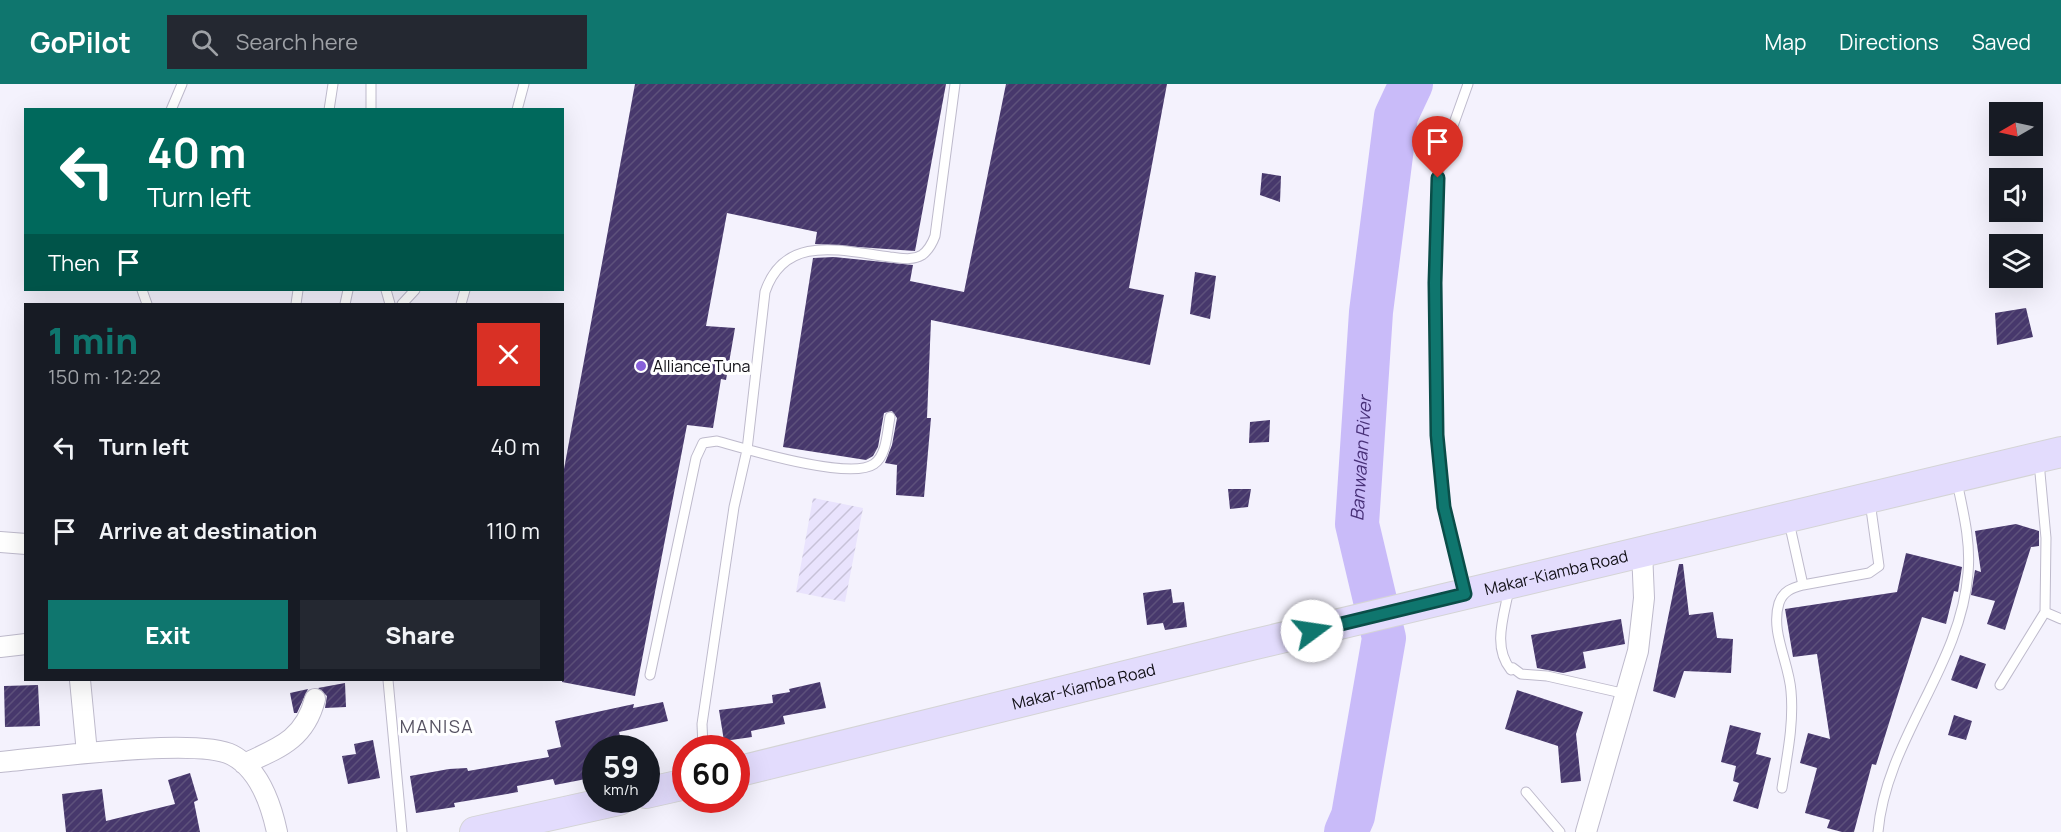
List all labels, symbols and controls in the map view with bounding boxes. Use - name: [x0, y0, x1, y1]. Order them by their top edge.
- search box: [167, 15, 587, 69]
- text: GoPilot: [30, 23, 131, 61]
- icon: search: [188, 26, 221, 59]
- text: Search here: [236, 27, 358, 57]
- text: Map: [1765, 28, 1806, 56]
- text: Directions: [1839, 28, 1939, 56]
- text: Saved: [1972, 28, 2031, 56]
- north arrow: [1989, 102, 2043, 156]
- map controls: [1989, 102, 2043, 288]
- pin: [1412, 116, 1463, 178]
- text: 40 m: [147, 123, 246, 181]
- icon: arrive: [1421, 125, 1454, 158]
- icon: left: [48, 132, 126, 210]
- button: sound: [1989, 168, 2043, 222]
- text: Turn left: [147, 178, 251, 215]
- button: layers: [1989, 234, 2043, 288]
- icon: arrive: [112, 246, 145, 279]
- text: Then: [48, 248, 100, 278]
- text: 1 min: [48, 316, 138, 365]
- button: close: [477, 323, 540, 386]
- place label: Alliance Tuna: [653, 355, 751, 377]
- marker: Alliance Tuna: [634, 359, 648, 373]
- text: 150 m · 12:22: [48, 363, 161, 390]
- water label: Banwalan River: [1344, 393, 1377, 521]
- icon: left: [48, 431, 81, 464]
- text: Turn left: [99, 432, 189, 462]
- text: 40 m: [491, 432, 540, 462]
- icon: arrive: [48, 515, 81, 548]
- text: Arrive at destination: [99, 516, 317, 546]
- text: 110 m: [486, 516, 540, 546]
- street label: Makar-Kiamba Road: [1482, 545, 1630, 600]
- position arrow: [1280, 599, 1344, 663]
- button: Exit: [48, 600, 288, 669]
- button: Share: [300, 600, 540, 669]
- street label: Makar-Kiamba Road: [1010, 658, 1158, 715]
- district label: MANISA: [400, 714, 474, 738]
- speed limit sign: 60: [672, 735, 750, 813]
- text: 59: [603, 746, 639, 787]
- text: km/h: [604, 779, 638, 800]

